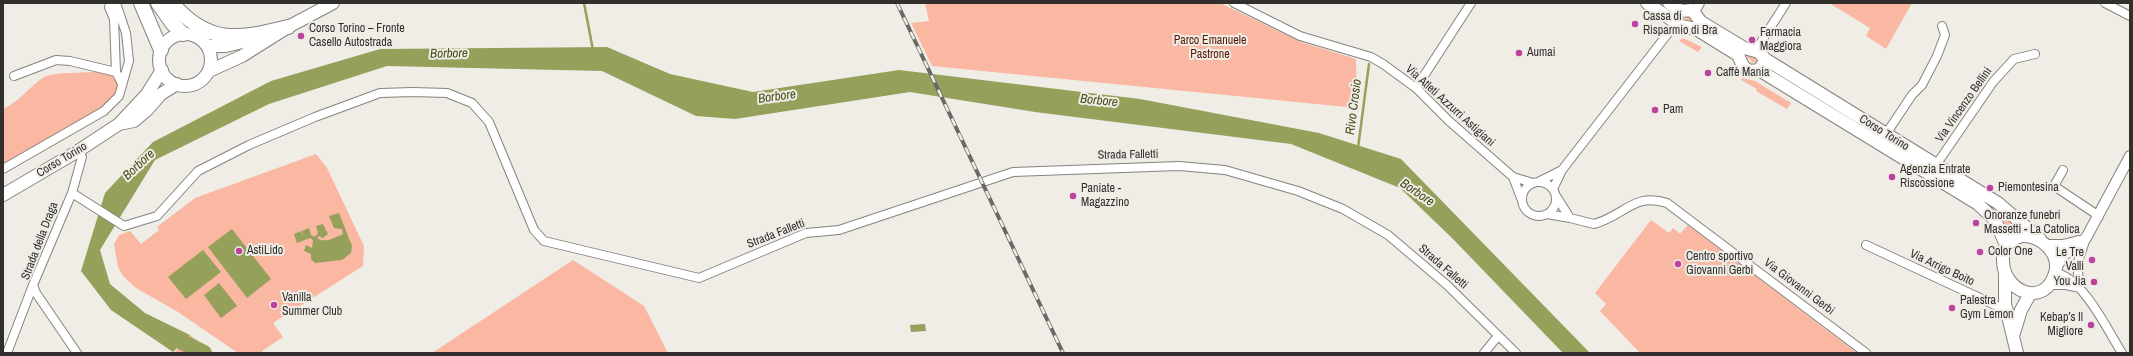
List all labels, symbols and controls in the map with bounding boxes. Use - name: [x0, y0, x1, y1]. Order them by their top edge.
- place label: Cassa di Risparmio di Bra: [1643, 10, 1717, 38]
- marker: Cassa di Risparmio di Bra: [1630, 19, 1640, 29]
- place label: Corso Torino – Fronte Casello Autostrada: [309, 22, 405, 50]
- place label: Farmacia Maggiora: [1760, 26, 1802, 54]
- marker: Corso Torino – Fronte Casello Autostrada: [296, 31, 306, 41]
- park label: Parco Emanuele Pastrone: [1174, 34, 1246, 62]
- marker: Farmacia Maggiora: [1747, 35, 1757, 45]
- water label: Borbore: [430, 46, 468, 62]
- place label: Aumai: [1527, 46, 1555, 60]
- marker: Aumai: [1514, 48, 1524, 58]
- street label: Via Atleti Azzurri Astigiani: [1402, 62, 1498, 150]
- street label: Via Vincenzo Bellini: [1933, 65, 1995, 145]
- place label: Caffè Mania: [1716, 66, 1769, 80]
- marker: Caffè Mania: [1703, 68, 1713, 78]
- water label: Rivo Crosio: [1343, 78, 1365, 136]
- water label: Borbore: [757, 87, 797, 107]
- water label: Borbore: [1079, 91, 1119, 111]
- place label: Pam: [1663, 103, 1683, 117]
- marker: Pam: [1650, 105, 1660, 115]
- street label: Corso Torino: [1856, 112, 1912, 154]
- street label: Corso Torino: [34, 139, 90, 181]
- water label: Borbore: [120, 146, 158, 184]
- street label: Strada Falletti: [1097, 147, 1159, 163]
- place label: Agenzia Entrate Riscossione: [1900, 163, 1971, 191]
- marker: Agenzia Entrate Riscossione: [1887, 172, 1897, 182]
- water label: Borbore: [1397, 176, 1437, 210]
- place label: Piemontesina: [1998, 181, 2059, 195]
- place label: Paniate - Magazzino: [1081, 182, 1129, 210]
- marker: Piemontesina: [1985, 183, 1995, 193]
- marker: Paniate - Magazzino: [1068, 191, 1078, 201]
- street label: Strada della Draga: [19, 200, 61, 282]
- place label: Onoranze funebri Massetti - La Catolica: [1984, 209, 2080, 237]
- street label: Strada Falletti: [745, 216, 807, 252]
- marker: Onoranze funebri Massetti - La Catolica: [1971, 218, 1981, 228]
- street label: Strada Falletti: [1415, 242, 1471, 292]
- place label: AstiLido: [247, 244, 283, 258]
- place label: Color One: [1988, 245, 2033, 259]
- marker: AstiLido: [234, 246, 244, 256]
- place label: Le Tre Valli: [2056, 246, 2084, 274]
- street label: Via Arrigo Boito: [1907, 247, 1977, 289]
- marker: Color One: [1975, 247, 1985, 257]
- place label: Centro sportivo Giovanni Gerbi: [1686, 250, 1753, 278]
- marker: Le Tre Valli: [2087, 255, 2097, 265]
- street label: Via Giovanni Gerbi: [1761, 256, 1837, 318]
- marker: Centro sportivo Giovanni Gerbi: [1673, 259, 1683, 269]
- place label: You Jia: [2053, 275, 2086, 289]
- marker: You Jia: [2089, 277, 2099, 287]
- place label: Vanilla Summer Club: [282, 291, 342, 319]
- place label: Palestra Gym Lemon: [1960, 294, 2014, 322]
- marker: Vanilla Summer Club: [269, 300, 279, 310]
- marker: Palestra Gym Lemon: [1947, 303, 1957, 313]
- place label: Kebap’s Il Migliore: [2040, 311, 2083, 339]
- marker: Kebap’s Il Migliore: [2086, 320, 2096, 330]

